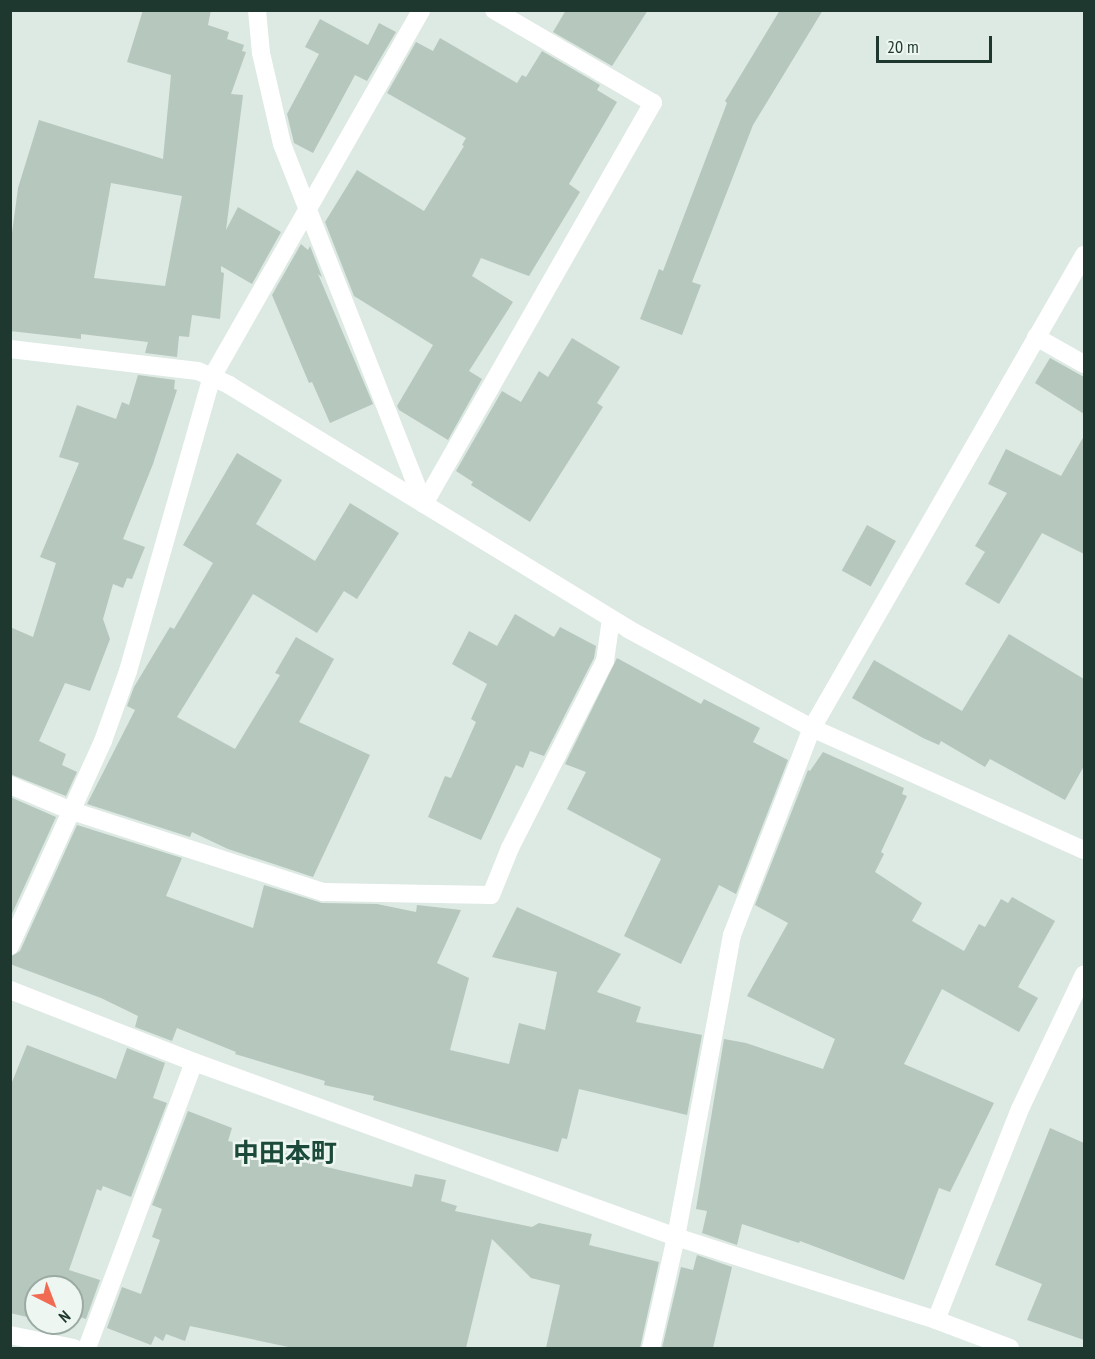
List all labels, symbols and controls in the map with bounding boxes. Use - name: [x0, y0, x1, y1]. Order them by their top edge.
- scale bar: [879, 24, 994, 62]
- text: 20 m: [887, 35, 919, 58]
- district label: 中田本町: [233, 1137, 337, 1169]
- north arrow: [24, 1275, 84, 1335]
- text: N: [55, 1307, 75, 1327]

